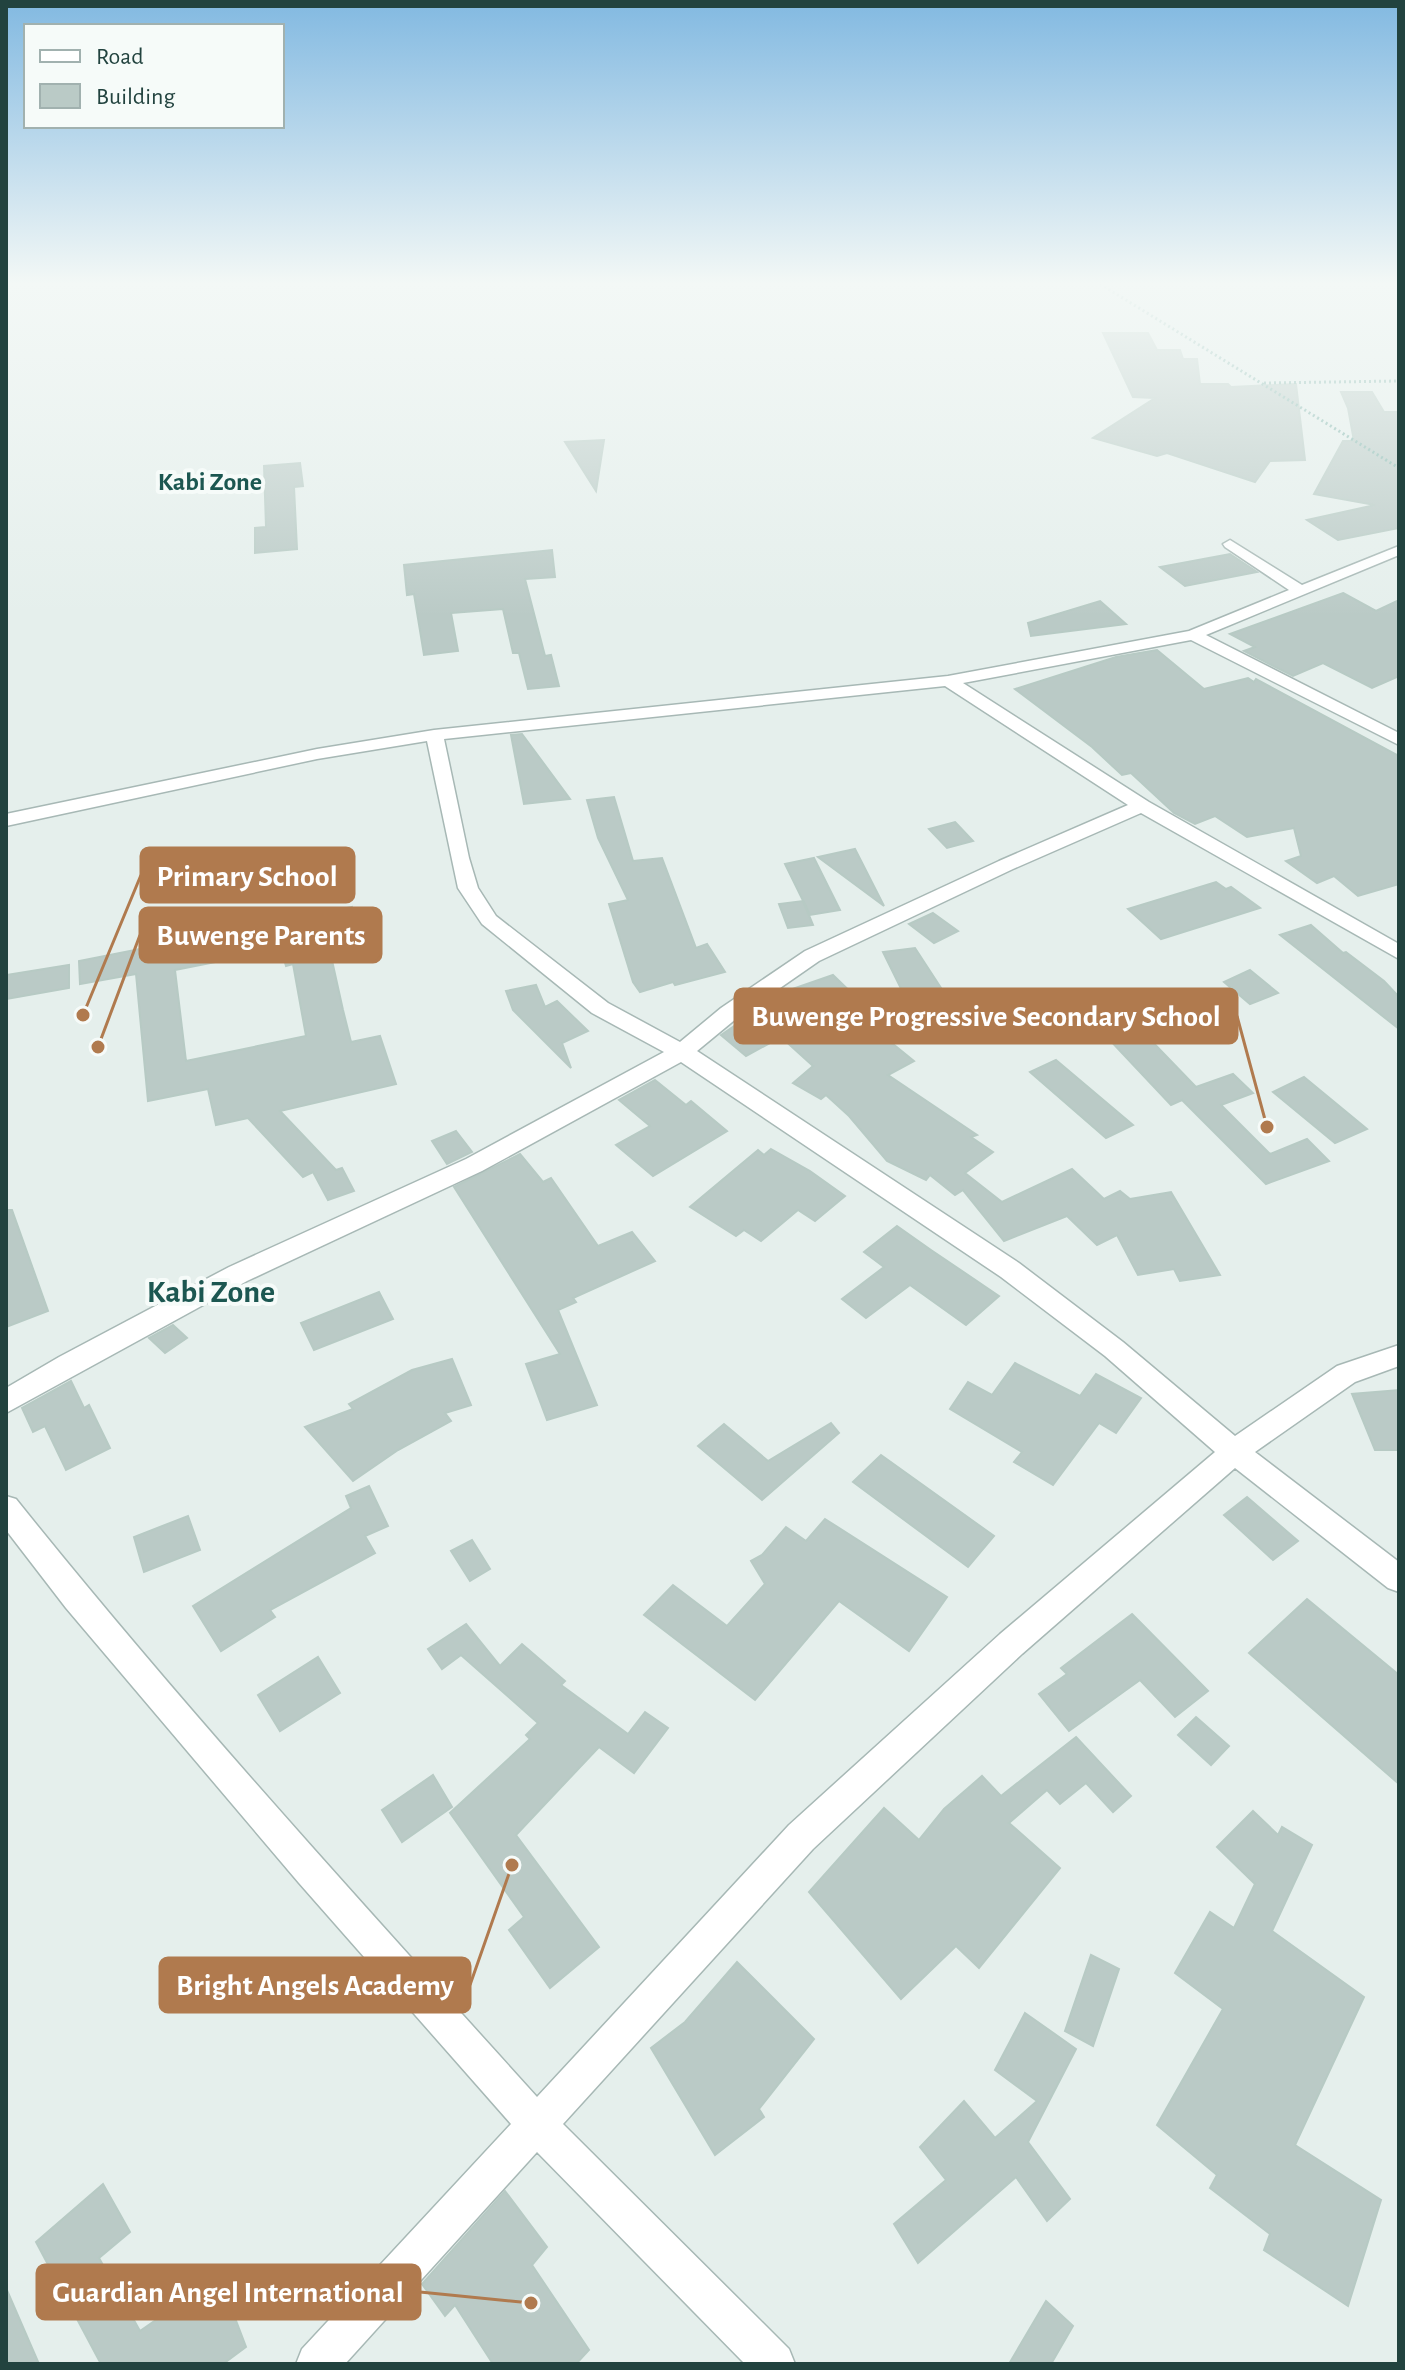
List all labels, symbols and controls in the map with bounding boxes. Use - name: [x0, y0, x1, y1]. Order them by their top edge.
- legend: [24, 24, 284, 128]
- text: Road: [96, 45, 144, 69]
- text: Building: [96, 85, 175, 109]
- district label: Kabi Zone: [158, 469, 262, 495]
- callout: Primary School: [141, 848, 354, 902]
- text: Primary School: [156, 862, 338, 892]
- callout: Buwenge Parents: [140, 908, 381, 962]
- text: Buwenge Parents: [156, 921, 366, 951]
- callout: Buwenge Progressive Secondary School: [735, 989, 1237, 1043]
- text: Buwenge Progressive Secondary School: [751, 1002, 1221, 1032]
- district label: Kabi Zone: [147, 1276, 275, 1308]
- callout: Bright Angels Academy: [160, 1958, 470, 2012]
- text: Bright Angels Academy: [176, 1971, 455, 2001]
- callout: Guardian Angel International: [37, 2265, 420, 2319]
- text: Guardian Angel International: [52, 2278, 404, 2308]

